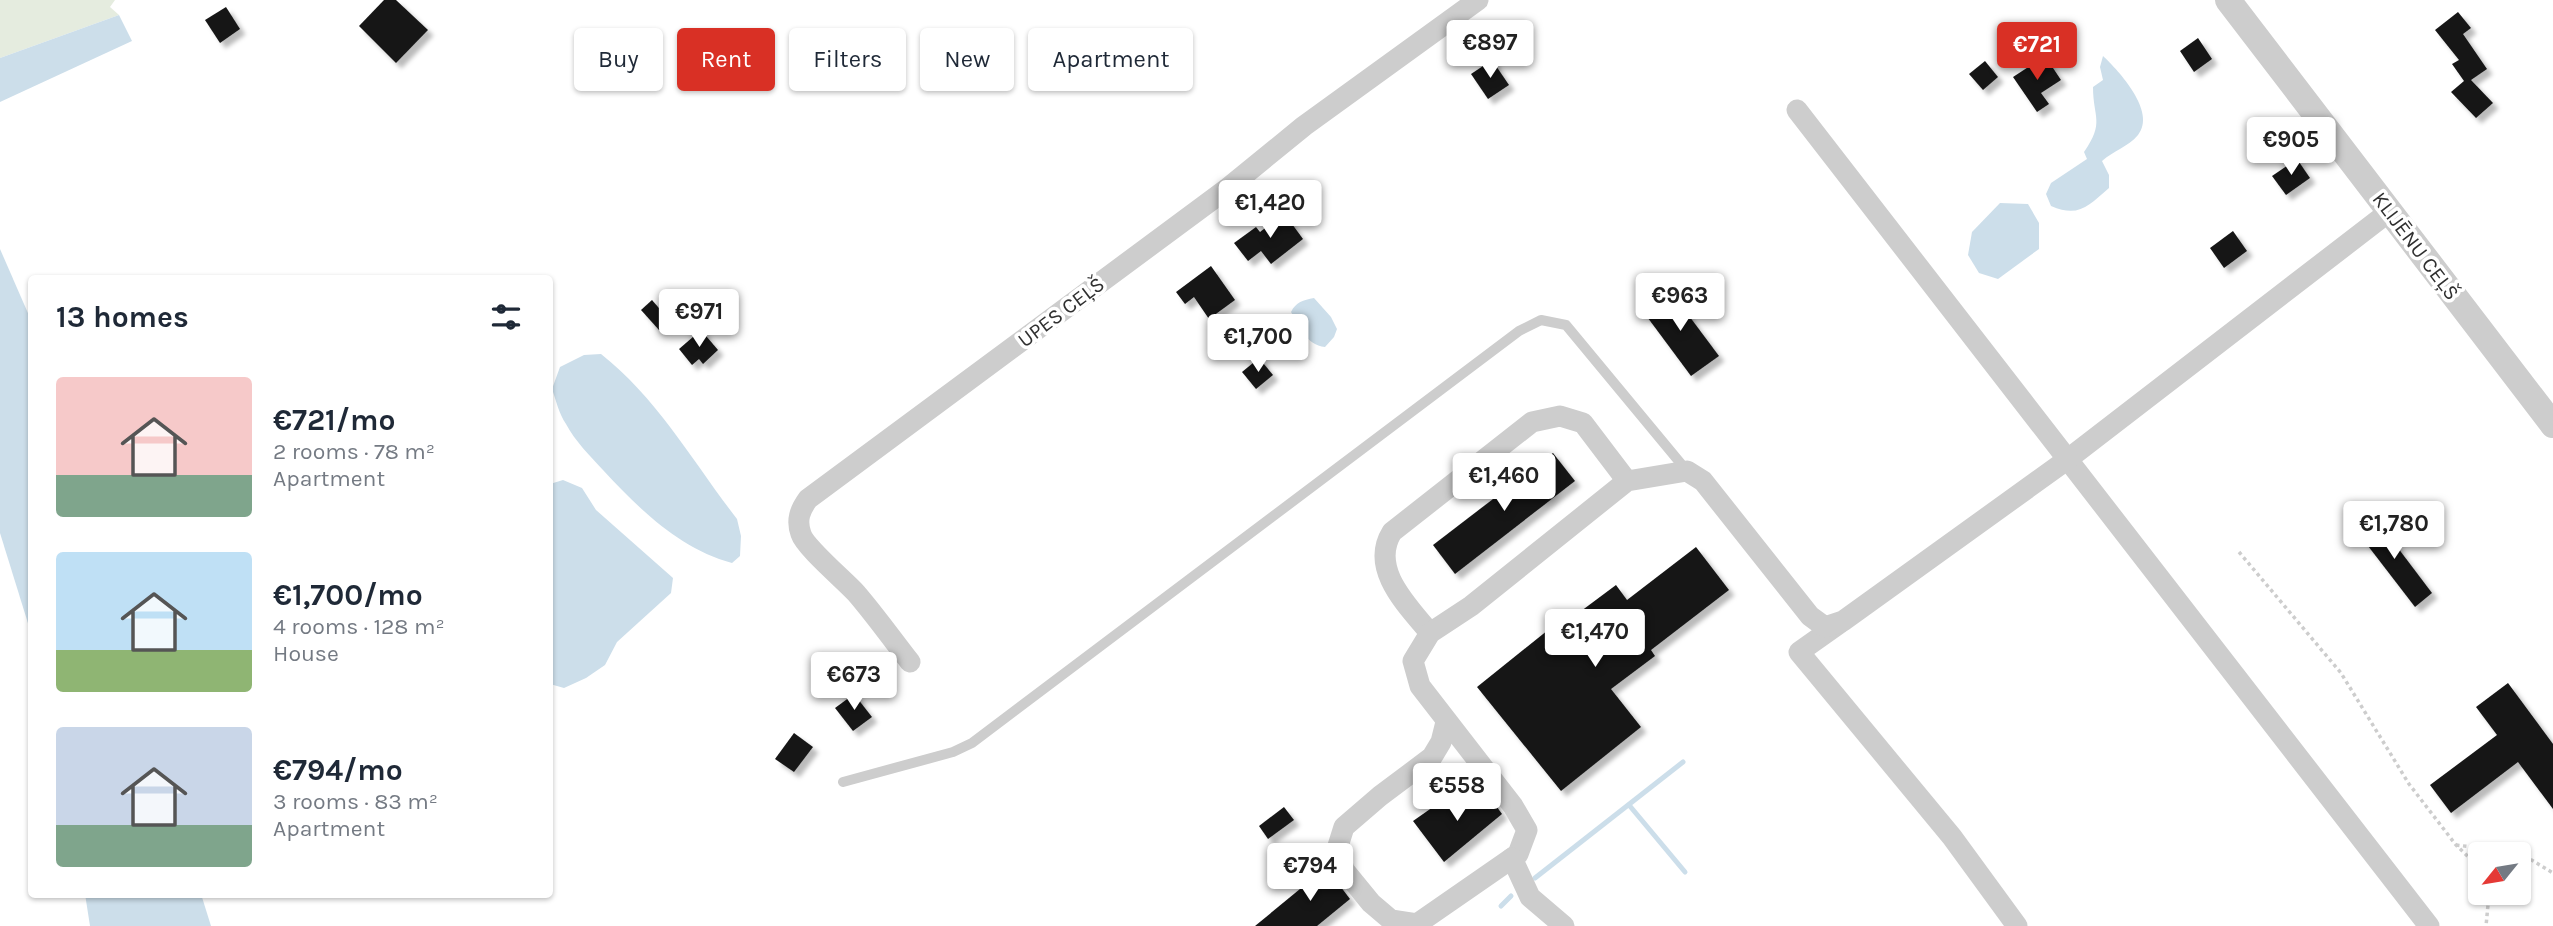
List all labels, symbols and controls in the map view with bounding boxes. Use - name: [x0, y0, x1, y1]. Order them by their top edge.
- pin: €897: [1449, 20, 1531, 80]
- pin: €721: [1996, 22, 2078, 82]
- chip: Buy: [574, 28, 663, 91]
- chip: Rent: [677, 28, 775, 91]
- chip: Filters: [789, 28, 906, 91]
- chip: New: [920, 28, 1014, 91]
- chip: Apartment: [1028, 28, 1193, 91]
- text: €897: [1463, 29, 1517, 56]
- text: €721: [2013, 31, 2061, 58]
- pin: €905: [2250, 118, 2332, 177]
- text: €905: [2263, 126, 2319, 153]
- pin: €1,420: [1213, 180, 1327, 240]
- street label: KLIJĒNU CEĻŠ: [2368, 187, 2464, 305]
- text: €1,420: [1235, 189, 1305, 216]
- street label: UPES CEĻŠ: [1013, 272, 1109, 352]
- pin: €963: [1639, 274, 1721, 333]
- text: €963: [1652, 282, 1708, 309]
- pin: €971: [658, 290, 740, 349]
- icon: filters: [487, 298, 525, 336]
- text: €971: [675, 298, 723, 325]
- text: 13 homes: [56, 299, 189, 335]
- pin: €1,700: [1201, 314, 1315, 374]
- text: €1,700: [1223, 323, 1293, 350]
- text: €721/mo: [273, 402, 395, 438]
- icon: home: [112, 405, 196, 489]
- text: 2 rooms · 78 m²: [273, 438, 435, 465]
- pin: €1,460: [1447, 454, 1561, 513]
- text: €1,460: [1469, 462, 1539, 489]
- text: Apartment: [273, 465, 385, 492]
- pin: €1,780: [2337, 502, 2451, 561]
- text: €1,780: [2359, 510, 2429, 537]
- text: €1,700/mo: [273, 577, 423, 613]
- icon: home: [112, 580, 196, 664]
- pin: €1,470: [1538, 610, 1652, 669]
- text: 4 rooms · 128 m²: [273, 613, 445, 640]
- text: €1,470: [1561, 618, 1629, 645]
- text: House: [273, 640, 339, 667]
- pin: €673: [813, 652, 895, 712]
- text: €673: [827, 661, 881, 688]
- text: €794/mo: [273, 752, 403, 788]
- icon: home: [112, 755, 196, 839]
- pin: €558: [1416, 764, 1498, 823]
- text: €558: [1429, 772, 1485, 799]
- text: 3 rooms · 83 m²: [273, 788, 438, 815]
- text: Apartment: [273, 815, 385, 842]
- north arrow: [2468, 842, 2530, 905]
- map controls: [2468, 842, 2531, 905]
- pin: €794: [1269, 844, 1351, 903]
- text: €794: [1283, 852, 1337, 879]

